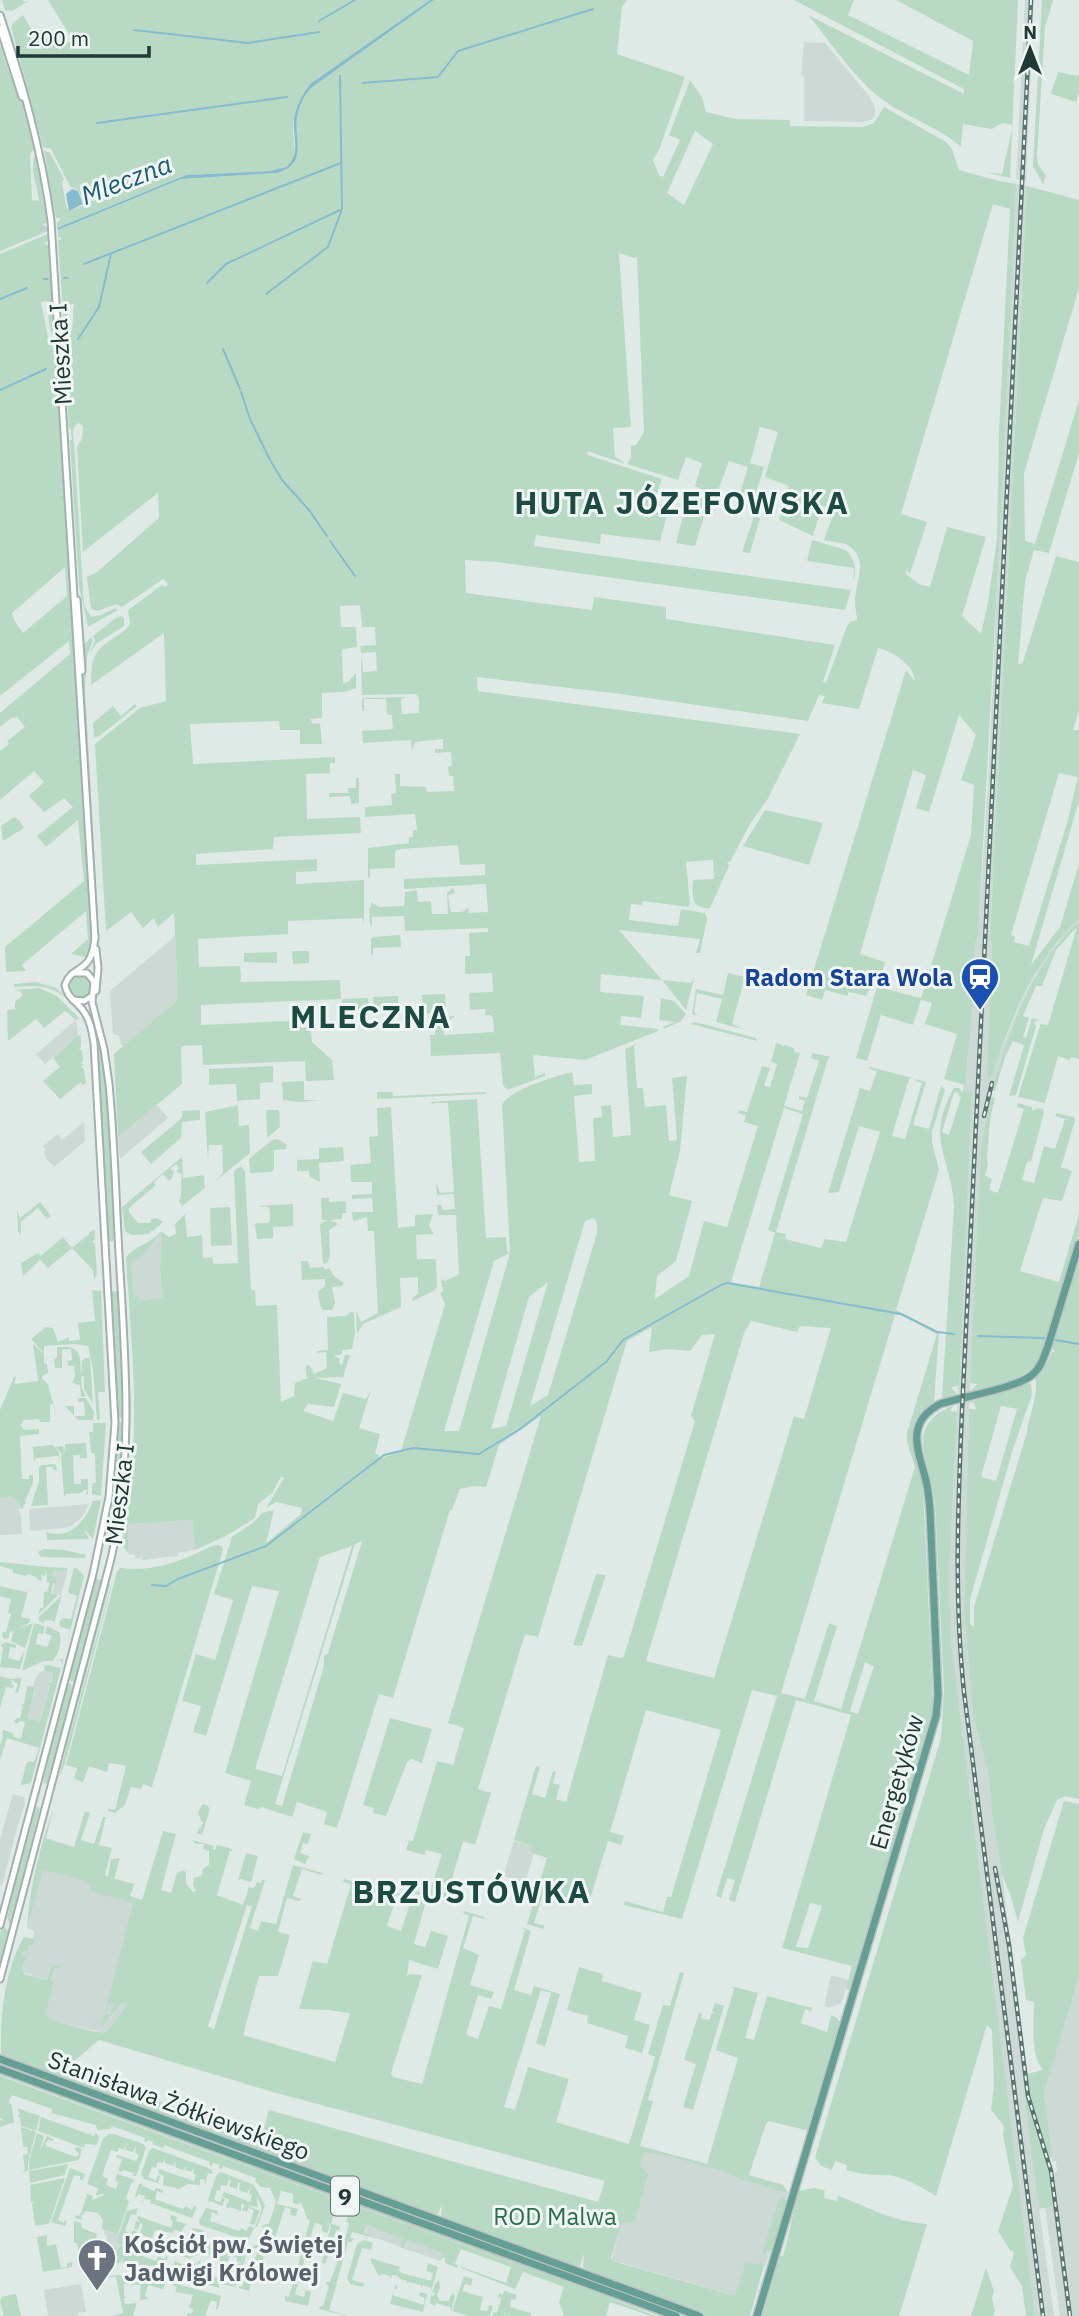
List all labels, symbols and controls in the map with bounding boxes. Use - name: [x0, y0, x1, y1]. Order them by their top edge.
- scale bar: [18, 14, 149, 58]
- north arrow: [995, 14, 1065, 84]
- text: N: [1023, 20, 1037, 44]
- text: 200 m: [28, 24, 89, 52]
- water label: Mleczna: [76, 146, 176, 212]
- street label: Mieszka I: [41, 302, 79, 406]
- district label: HUTA JÓZEFOWSKA: [514, 481, 850, 523]
- station icon: Radom Stara Wola: [959, 956, 1001, 1011]
- place label: Radom Stara Wola: [745, 961, 953, 993]
- district label: MLECZNA: [290, 995, 452, 1037]
- street label: Mieszka I: [97, 1442, 141, 1546]
- street label: Energetyków: [861, 1711, 931, 1853]
- district label: BRZUSTÓWKA: [352, 1870, 592, 1912]
- street label: Stanisława Żółkiewskiego: [44, 2043, 314, 2167]
- road number: 9: [331, 2176, 359, 2216]
- park label: ROD Malwa: [493, 2200, 617, 2232]
- place label: Kościół pw. Świętej Jadwigi Królowej: [124, 2228, 343, 2288]
- church icon: Kościół pw. Świętej Jadwigi Królowej: [76, 2237, 118, 2292]

